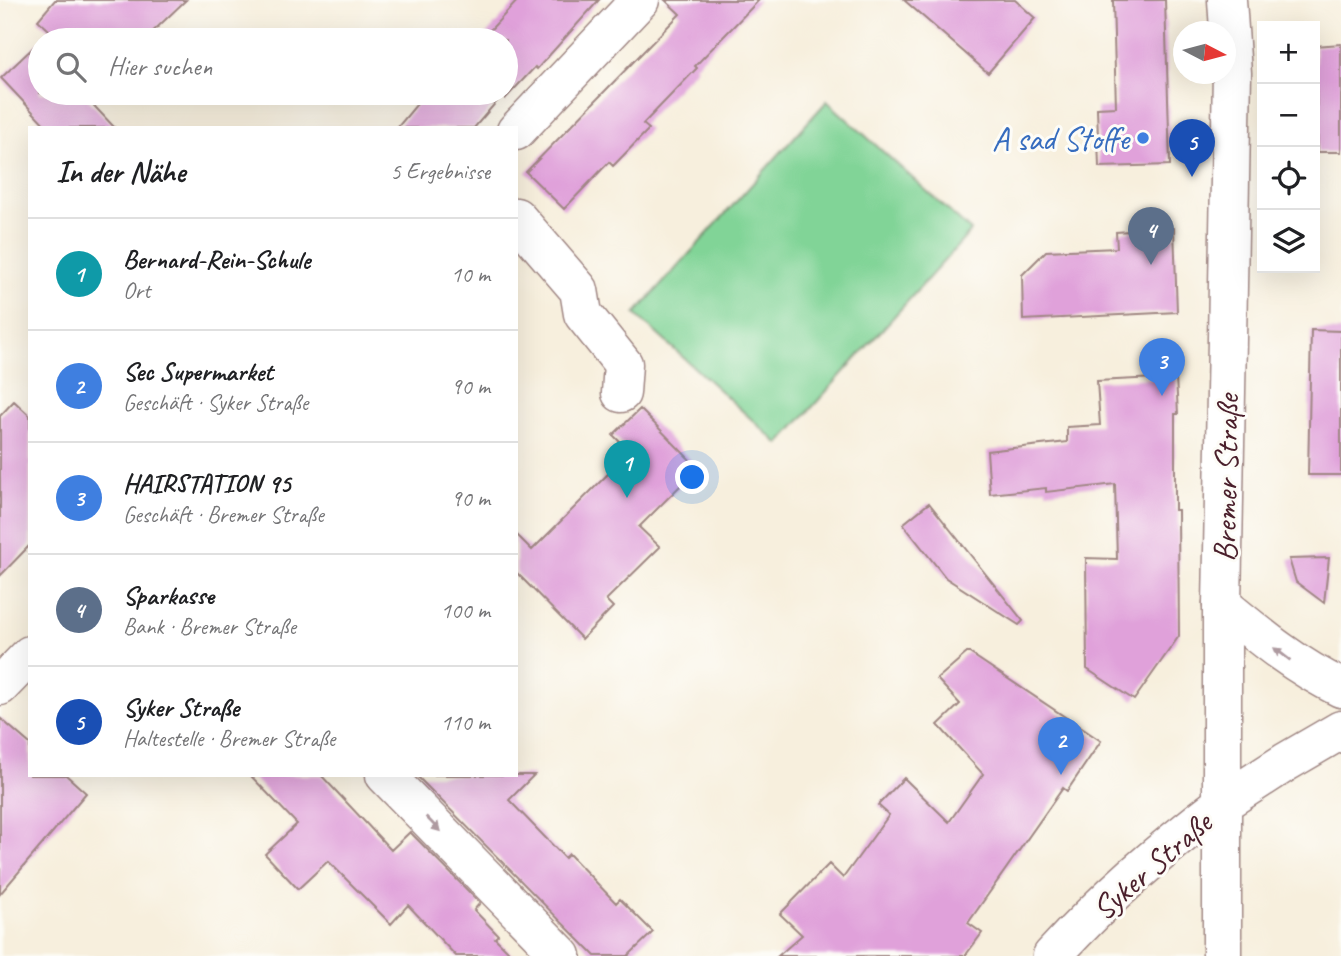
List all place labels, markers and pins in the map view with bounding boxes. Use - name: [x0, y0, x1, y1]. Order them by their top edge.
- place label: A sad Stoffe: [992, 118, 1131, 160]
- pin: 5: [1169, 119, 1215, 177]
- marker: A sad Stoffe: [1135, 130, 1151, 146]
- pin: 4: [1128, 207, 1174, 265]
- pin: 3: [1139, 338, 1185, 396]
- pin: 1: [604, 440, 650, 498]
- pin: 2: [1038, 717, 1084, 775]

